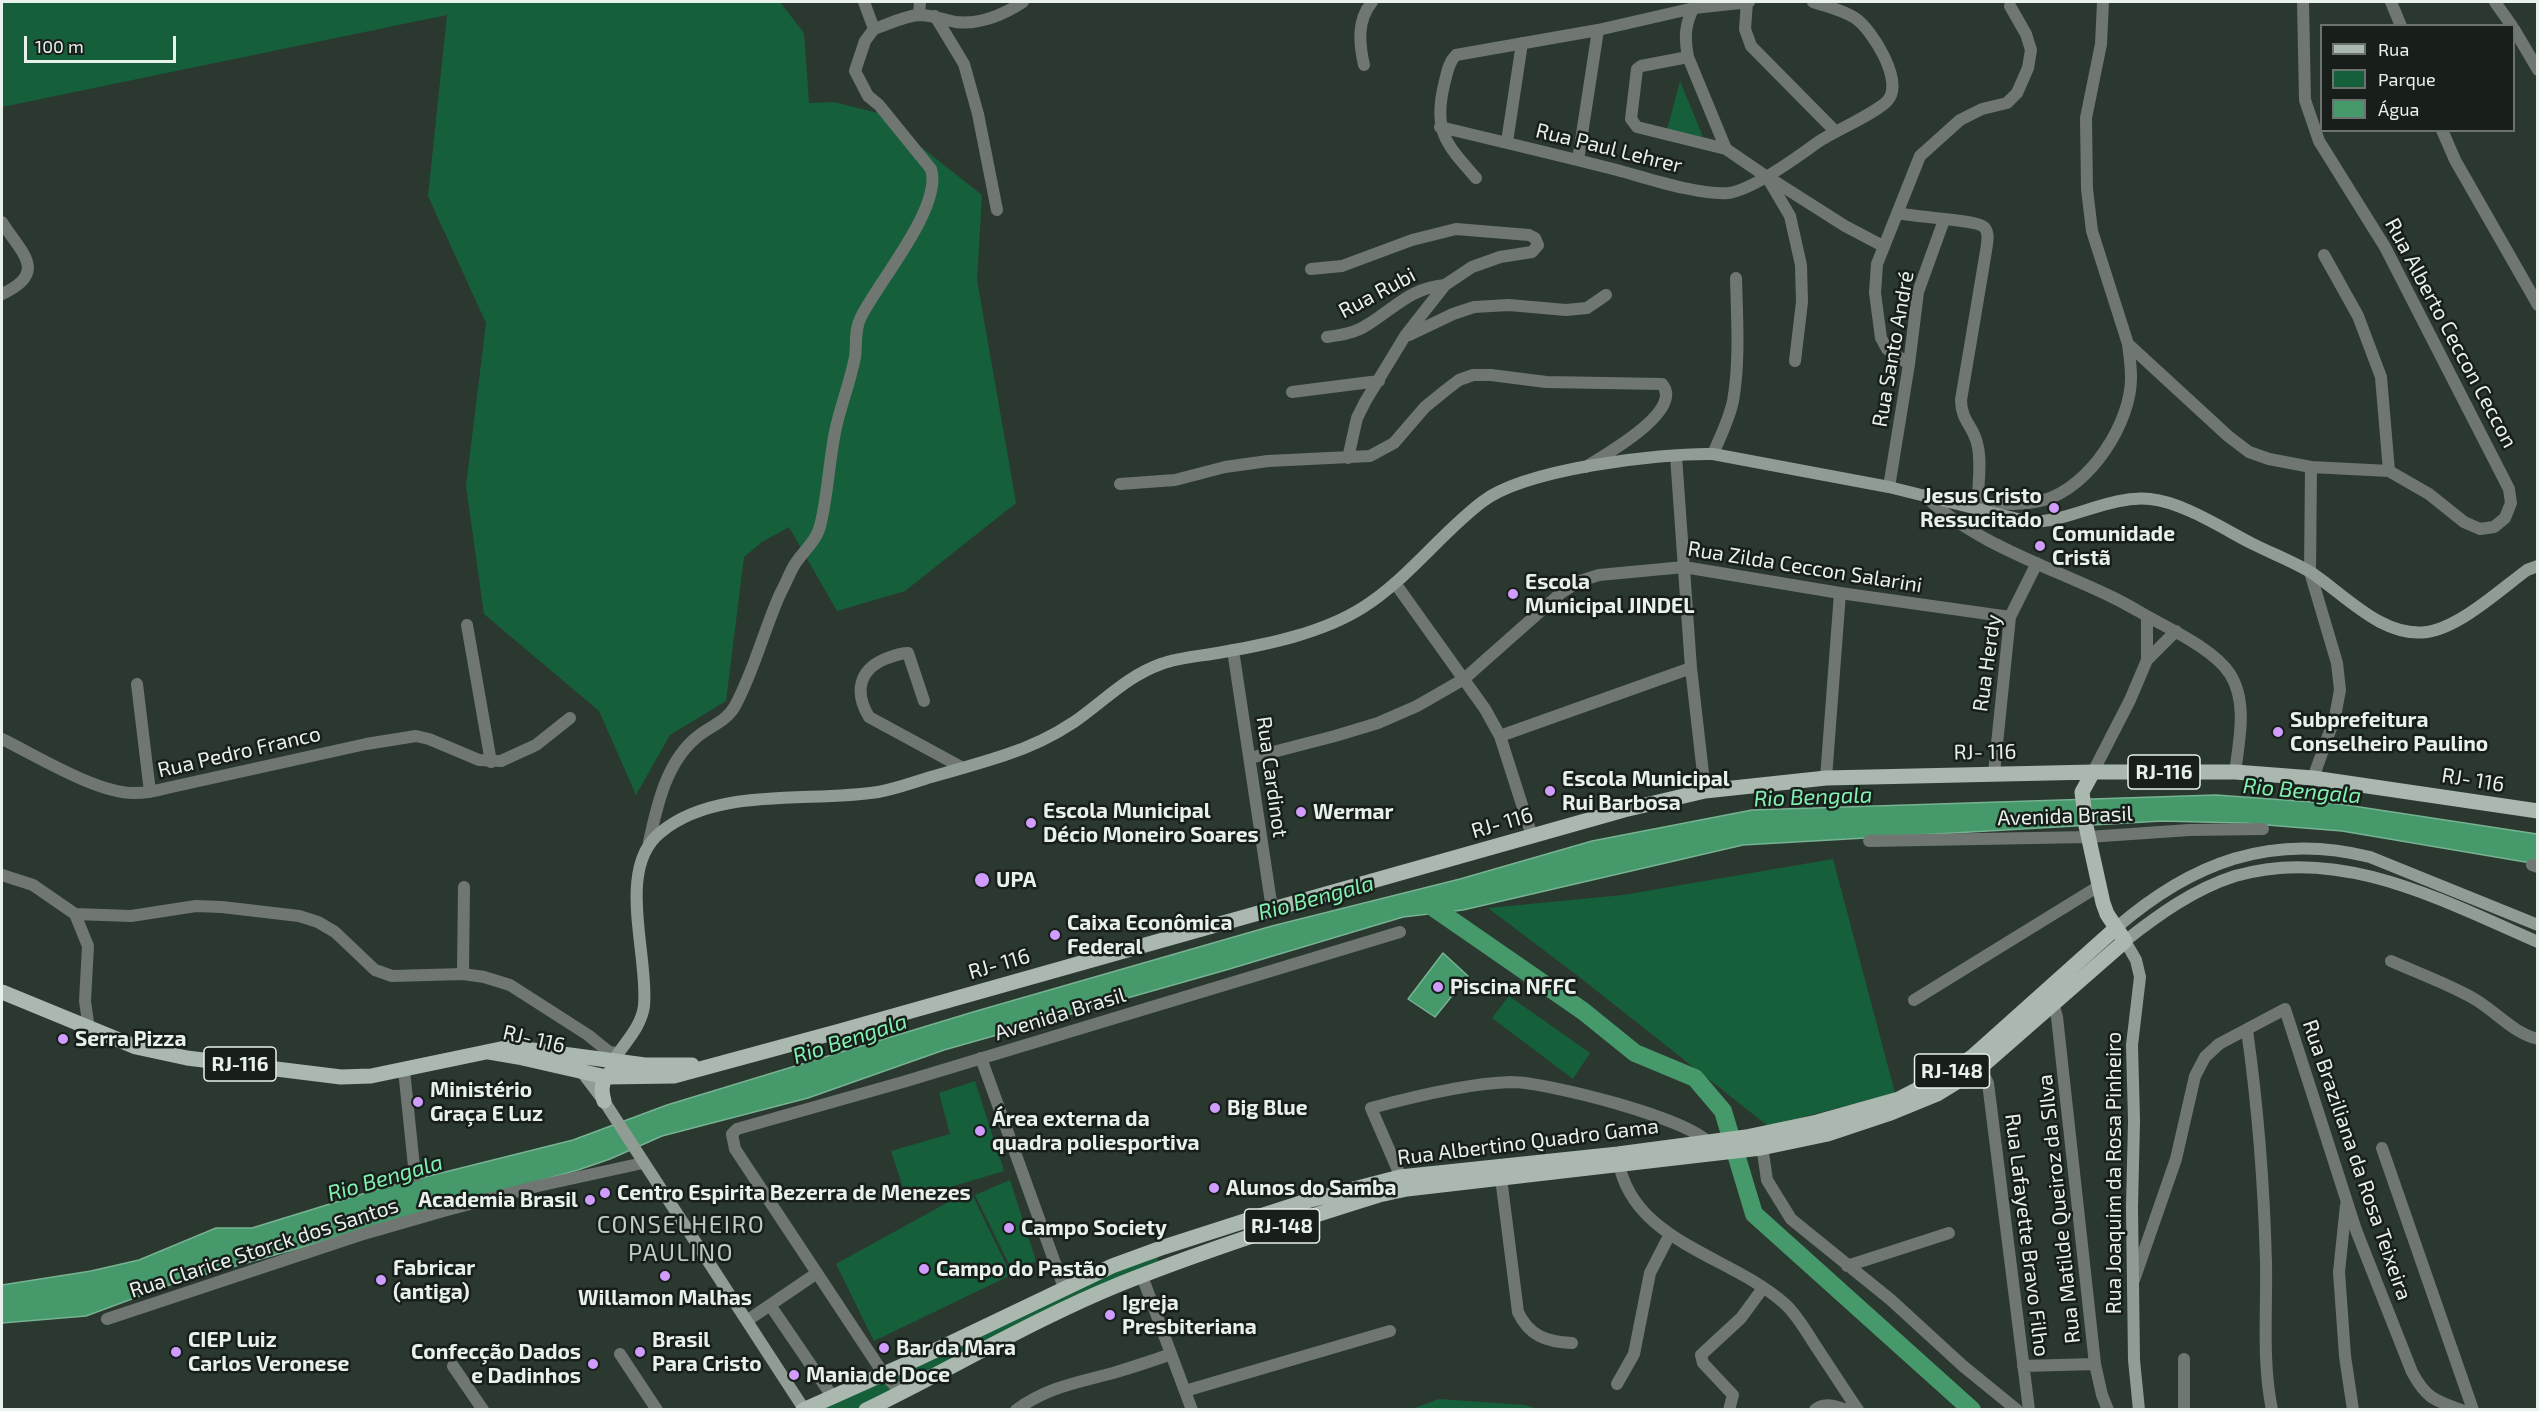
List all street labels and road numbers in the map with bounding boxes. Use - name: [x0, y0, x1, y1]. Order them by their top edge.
- street label: Rua Paul Lehrer: [1533, 118, 1685, 178]
- street label: Rua Alberto Ceccon Ceccon: [2380, 214, 2522, 452]
- street label: Rua Rubi: [1334, 262, 1420, 324]
- street label: Rua Santo André: [1867, 269, 1919, 429]
- street label: Rua Zilda Ceccon Salarini: [1686, 536, 1924, 598]
- street label: Rua Herdy: [1968, 613, 2006, 713]
- street label: Rua Cardinot: [1251, 715, 1293, 839]
- street label: Rua Pedro Franco: [155, 721, 323, 783]
- street label: RJ- 116: [1953, 739, 2017, 765]
- road number: RJ-116: [2128, 755, 2200, 789]
- street label: RJ- 116: [2440, 763, 2506, 797]
- street label: Avenida Brasil: [1997, 801, 2133, 831]
- street label: RJ- 116: [1468, 802, 1536, 844]
- street label: RJ- 116: [965, 943, 1033, 985]
- street label: Avenida Brasil: [991, 982, 1129, 1046]
- street label: Rua Braziliana da Rosa Teixeira: [2297, 1016, 2417, 1304]
- street label: RJ- 116: [500, 1020, 568, 1058]
- street label: Rua Joaquim da Rosa Pinheiro: [2101, 1032, 2127, 1314]
- road number: RJ-116: [204, 1047, 276, 1081]
- road number: RJ-148: [1914, 1054, 1990, 1088]
- street label: Rua Matilde Queiroz da SIlva: [2032, 1073, 2086, 1345]
- street label: Rua Lafayette Bravo Filho: [2000, 1112, 2054, 1358]
- street label: Rua Albertino Quadro Gama: [1396, 1113, 1660, 1171]
- street label: Rua Clarice Storck dos Santos: [126, 1193, 402, 1303]
- road number: RJ-148: [1244, 1209, 1320, 1243]

